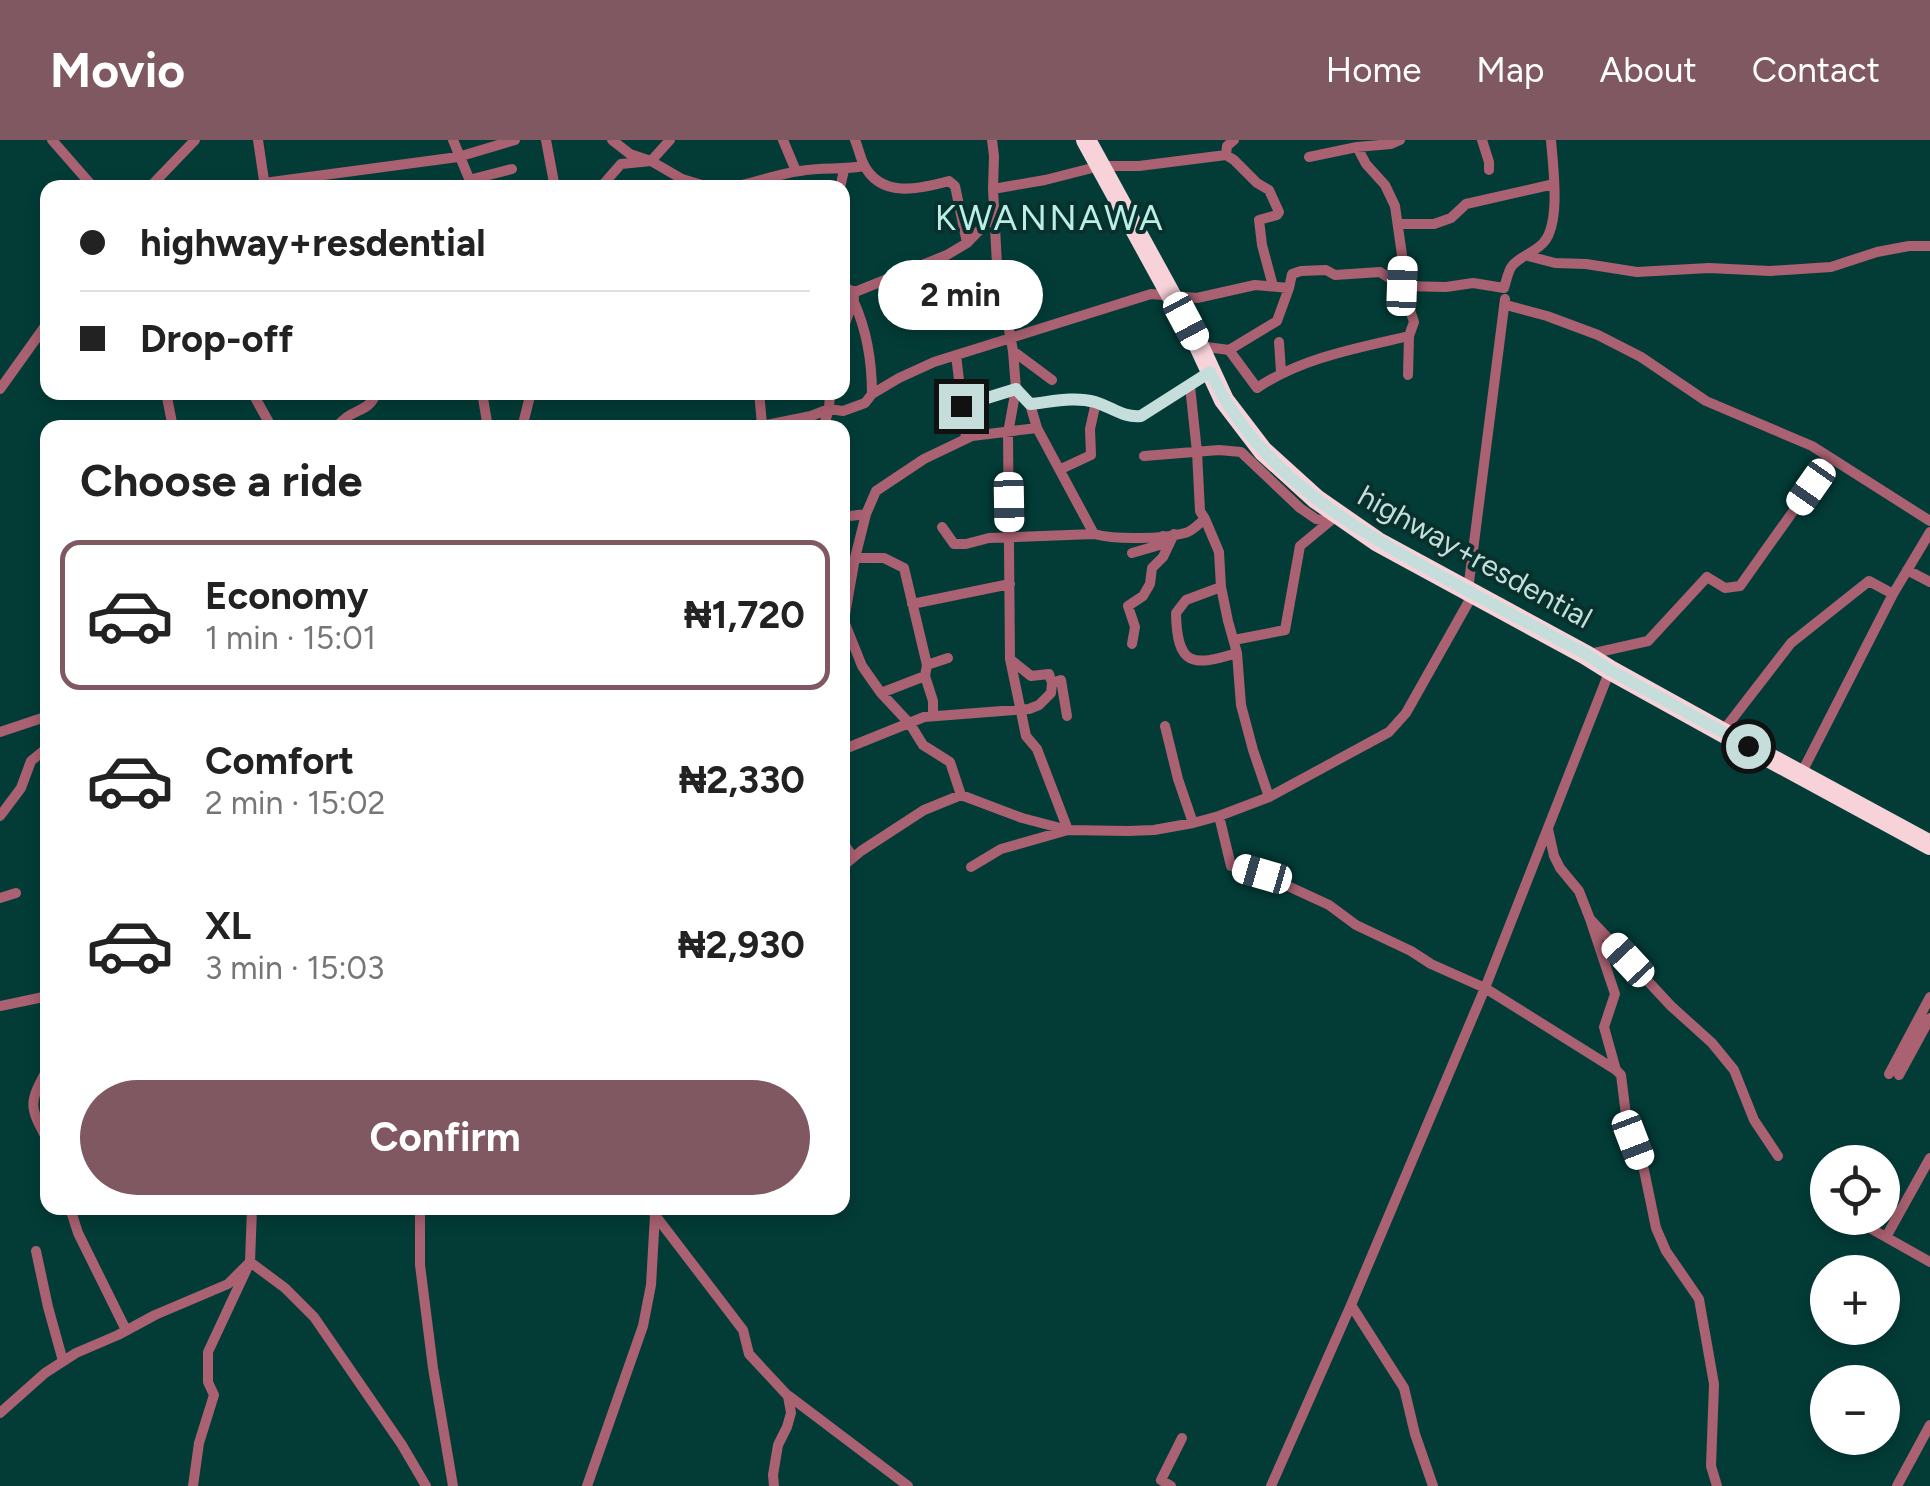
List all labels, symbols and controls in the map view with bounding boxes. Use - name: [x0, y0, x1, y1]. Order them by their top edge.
- text: Movio: [50, 41, 185, 99]
- text: Home: [1326, 49, 1421, 91]
- text: Map: [1476, 49, 1545, 91]
- text: About: [1600, 49, 1697, 91]
- text: Contact: [1752, 49, 1880, 91]
- district label: KWANNAWA: [935, 197, 1165, 239]
- text: highway+resdential: [140, 220, 486, 266]
- car: [1386, 255, 1418, 317]
- callout: 2 min: [878, 261, 1044, 331]
- text: 2 min: [920, 276, 1001, 314]
- car: [1159, 287, 1213, 355]
- text: Drop-off: [140, 316, 293, 362]
- route end: [939, 384, 984, 429]
- text: Choose a ride: [80, 453, 362, 507]
- car: [1782, 454, 1840, 520]
- car: [993, 472, 1025, 532]
- street label: highway+resdential: [1352, 477, 1599, 636]
- icon: car: [85, 570, 175, 660]
- text: Economy: [205, 573, 368, 619]
- text: ₦1,720: [684, 592, 805, 638]
- text: 1 min · 15:01: [205, 619, 376, 657]
- route start: [1726, 724, 1771, 769]
- icon: car: [85, 735, 175, 825]
- text: Comfort: [205, 738, 354, 784]
- text: ₦2,330: [679, 757, 805, 803]
- text: 2 min · 15:02: [205, 784, 385, 822]
- car: [1229, 851, 1295, 897]
- icon: car: [85, 900, 175, 990]
- text: XL: [205, 903, 251, 949]
- text: ₦2,930: [678, 922, 805, 968]
- car: [1597, 928, 1659, 992]
- text: 3 min · 15:03: [205, 949, 384, 987]
- button: Confirm: [80, 1080, 810, 1195]
- car: [1608, 1107, 1658, 1173]
- map controls: [1810, 1145, 1900, 1455]
- button: locate: [1810, 1145, 1900, 1235]
- button: +: [1810, 1255, 1900, 1345]
- button: −: [1810, 1365, 1900, 1455]

